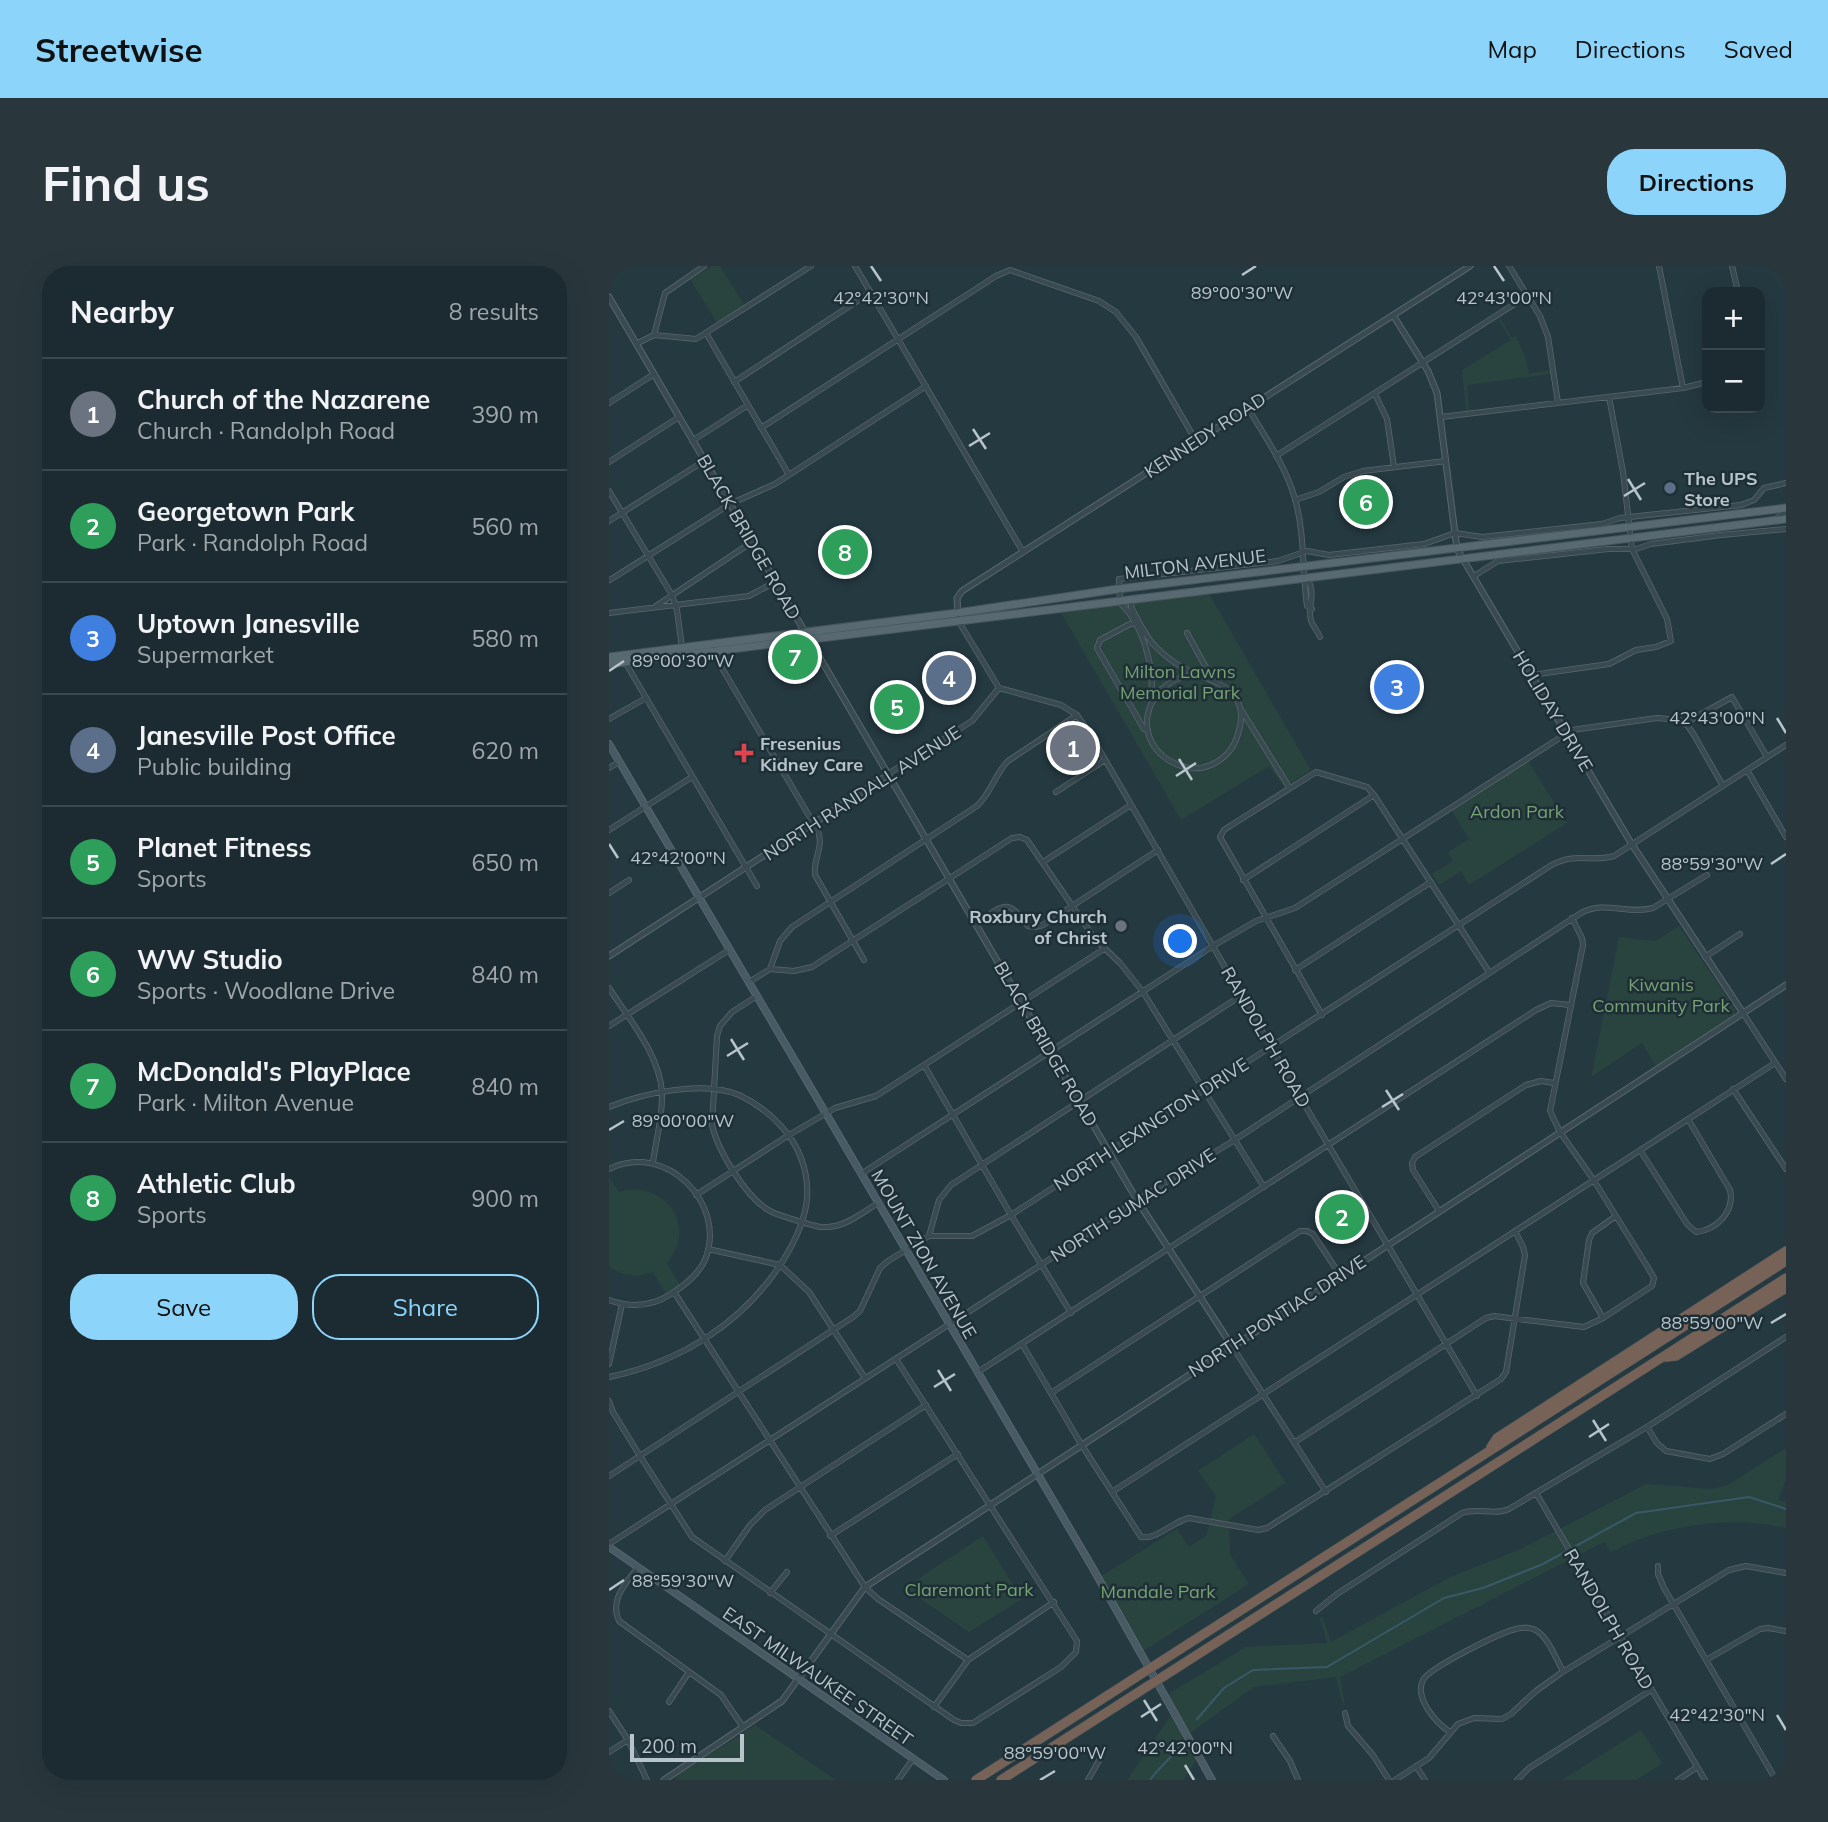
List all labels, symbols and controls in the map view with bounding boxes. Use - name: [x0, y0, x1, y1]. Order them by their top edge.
- text: Streetwise: [35, 29, 203, 70]
- text: Map: [1487, 34, 1537, 64]
- text: Directions: [1575, 34, 1686, 64]
- text: Saved: [1724, 34, 1793, 64]
- button: Directions: [1607, 149, 1786, 215]
- text: Find us: [42, 152, 210, 213]
- text: 89°00'30"W: [1191, 281, 1293, 304]
- text: 42°42'30"N: [833, 286, 929, 309]
- text: 42°43'00"N: [1456, 286, 1552, 309]
- map controls: [1702, 287, 1765, 413]
- button: +: [1702, 287, 1765, 350]
- text: Nearby: [70, 293, 174, 331]
- text: 8 results: [449, 297, 539, 326]
- button: −: [1702, 350, 1765, 413]
- text: Church of the Nazarene: [137, 383, 430, 416]
- street label: KENNEDY ROAD: [1140, 387, 1270, 483]
- text: 1: [86, 400, 100, 429]
- text: 390 m: [471, 400, 539, 429]
- text: Church · Randolph Road: [137, 416, 395, 445]
- street label: BLACK BRIDGE ROAD: [692, 450, 806, 624]
- place label: The UPS Store: [1684, 467, 1758, 511]
- pin: 6: [1343, 476, 1389, 528]
- marker: The UPS Store: [1662, 480, 1678, 496]
- text: Georgetown Park: [137, 495, 354, 528]
- text: 2: [86, 512, 100, 541]
- text: 560 m: [471, 512, 539, 541]
- pin: 8: [822, 526, 868, 578]
- text: Park · Randolph Road: [137, 528, 368, 557]
- street label: MILTON AVENUE: [1123, 544, 1267, 584]
- text: Uptown Janesville: [137, 607, 360, 640]
- text: 3: [86, 624, 100, 653]
- text: 580 m: [471, 624, 539, 653]
- pin: 7: [772, 631, 818, 683]
- text: Supermarket: [137, 640, 274, 669]
- street label: HOLIDAY DRIVE: [1508, 646, 1598, 776]
- text: 89°00'30"W: [632, 649, 734, 672]
- pin: 4: [926, 652, 972, 704]
- park label: Milton Lawns Memorial Park: [1120, 660, 1241, 704]
- pin: 3: [1374, 661, 1420, 713]
- pin: 5: [874, 681, 920, 733]
- text: 42°43'00"N: [1669, 706, 1765, 729]
- text: Janesville Post Office: [137, 719, 396, 752]
- street label: NORTH RANDALL AVENUE: [759, 720, 965, 866]
- pin: 1: [1050, 722, 1096, 774]
- place label: Fresenius Kidney Care: [760, 732, 863, 776]
- text: 4: [86, 736, 100, 765]
- text: 620 m: [471, 736, 539, 765]
- marker: Fresenius Kidney Care: [734, 743, 754, 763]
- text: Public building: [137, 752, 292, 781]
- park label: Ardon Park: [1470, 800, 1565, 823]
- text: Planet Fitness: [137, 831, 312, 864]
- text: 42°42'00"N: [630, 846, 726, 869]
- text: 5: [86, 848, 100, 877]
- text: 650 m: [471, 848, 539, 877]
- text: 88°59'30"W: [1661, 852, 1763, 875]
- text: Sports: [137, 864, 207, 893]
- place label: Roxbury Church of Christ: [969, 905, 1107, 949]
- marker: Roxbury Church of Christ: [1113, 918, 1129, 934]
- your location: [1163, 924, 1197, 958]
- text: WW Studio: [137, 943, 283, 976]
- street label: BLACK BRIDGE ROAD: [989, 957, 1103, 1131]
- text: 6: [86, 960, 100, 989]
- text: 840 m: [471, 960, 539, 989]
- street label: RANDOLPH ROAD: [1216, 962, 1316, 1112]
- park label: Kiwanis Community Park: [1592, 973, 1730, 1017]
- text: Sports · Woodlane Drive: [137, 976, 395, 1005]
- street label: NORTH LEXINGTON DRIVE: [1049, 1052, 1253, 1196]
- text: McDonald's PlayPlace: [137, 1055, 411, 1088]
- text: 7: [86, 1072, 100, 1101]
- text: 840 m: [471, 1072, 539, 1101]
- text: Park · Milton Avenue: [137, 1088, 354, 1117]
- text: 89°00'00"W: [632, 1109, 734, 1132]
- street label: NORTH SUMAC DRIVE: [1046, 1143, 1220, 1267]
- street label: MOUNT ZION AVENUE: [866, 1165, 982, 1343]
- text: Athletic Club: [137, 1167, 296, 1200]
- text: 8: [86, 1184, 100, 1213]
- text: 900 m: [471, 1184, 539, 1213]
- pin: 2: [1319, 1191, 1365, 1243]
- text: Sports: [137, 1200, 207, 1229]
- street label: NORTH PONTIAC DRIVE: [1184, 1250, 1370, 1382]
- button: Save: [70, 1274, 298, 1340]
- button: Share: [312, 1274, 539, 1340]
- text: 88°59'00"W: [1661, 1311, 1763, 1334]
- street label: RANDOLPH ROAD: [1559, 1544, 1659, 1694]
- text: 88°59'30"W: [632, 1569, 734, 1592]
- park label: Claremont Park: [904, 1578, 1034, 1601]
- park label: Mandale Park: [1100, 1580, 1216, 1603]
- street label: EAST MILWAUKEE STREET: [719, 1602, 918, 1751]
- text: 42°42'30"N: [1669, 1703, 1765, 1726]
- scale bar: [630, 1731, 744, 1763]
- text: 200 m: [641, 1734, 697, 1758]
- text: 42°42'00"N: [1137, 1736, 1233, 1759]
- text: 88°59'00"W: [1004, 1741, 1106, 1764]

